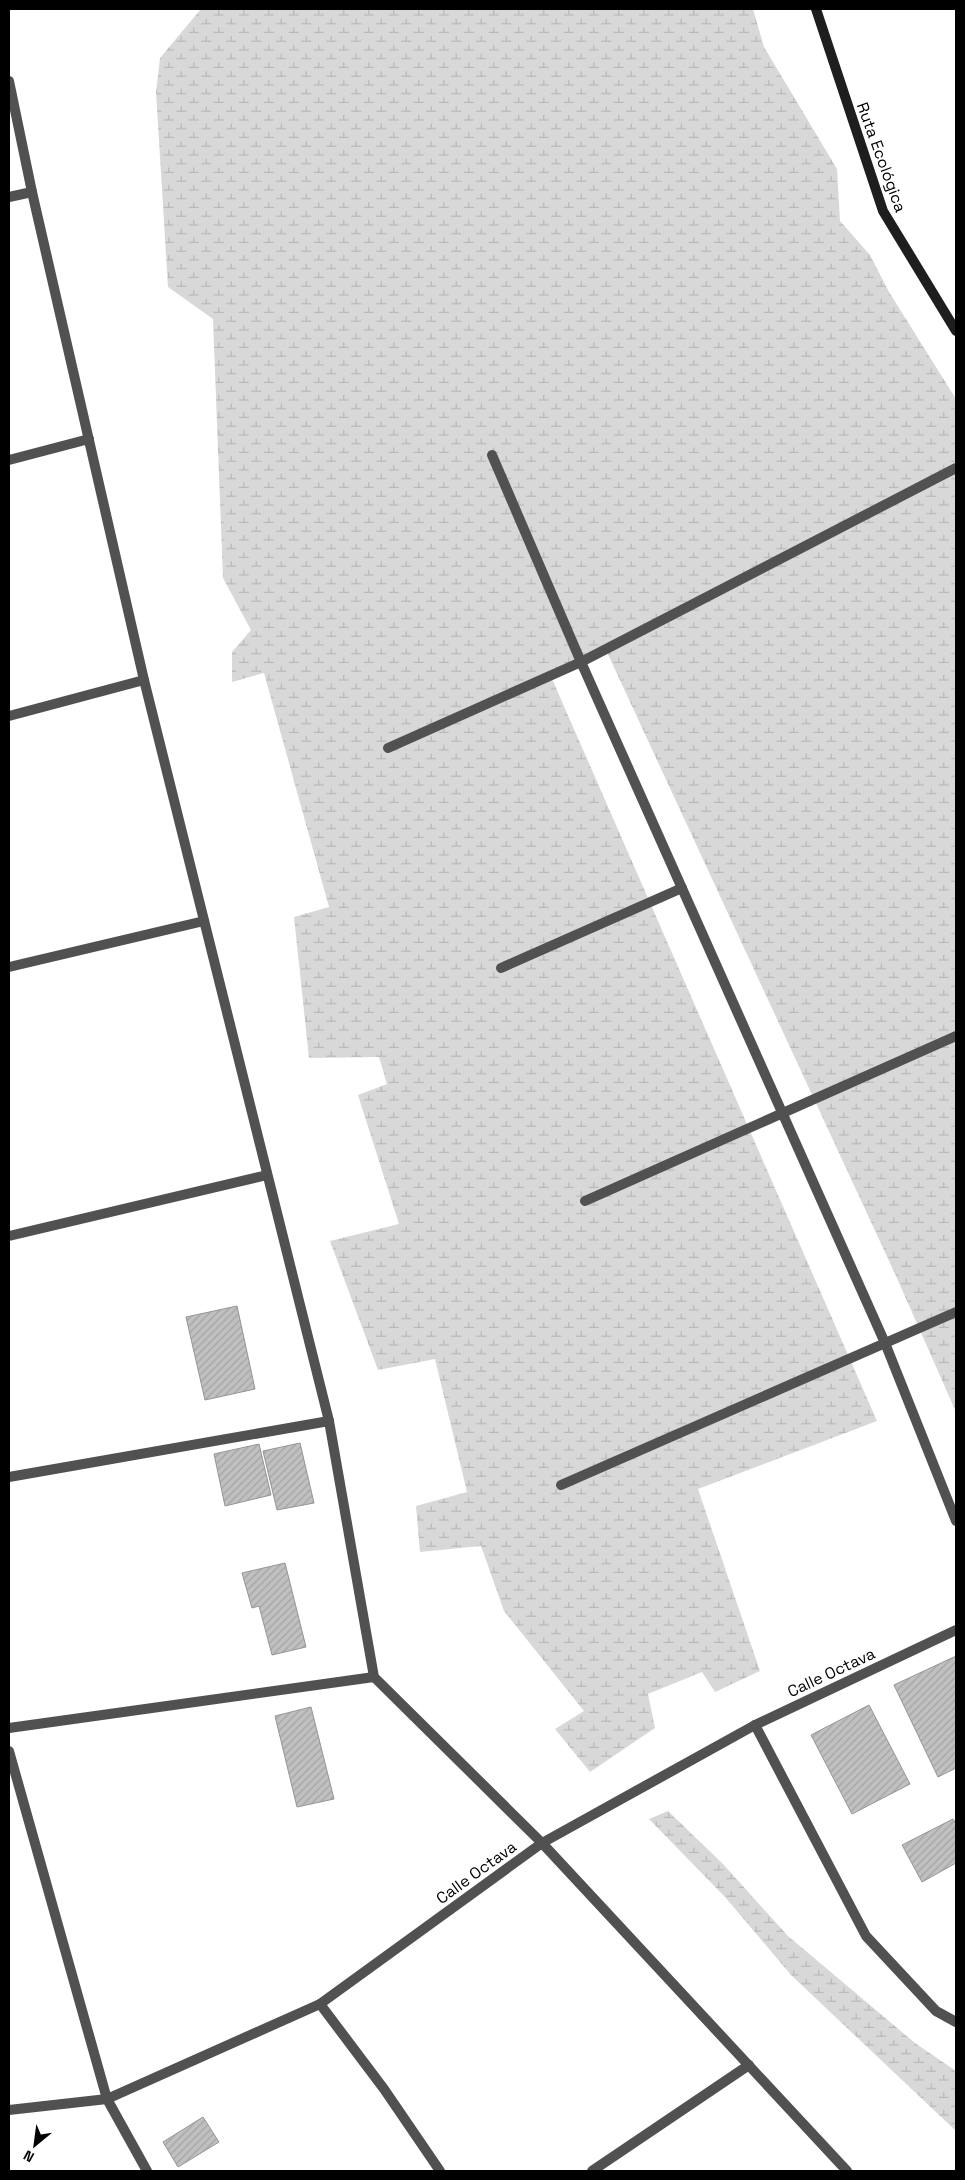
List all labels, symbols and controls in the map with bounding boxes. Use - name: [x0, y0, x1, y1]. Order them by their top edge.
- street label: Ruta Ecológica: [852, 99, 911, 215]
- street label: Calle Octava: [784, 1643, 878, 1702]
- street label: Calle Octava: [432, 1836, 521, 1909]
- north arrow: [10, 2120, 60, 2170]
- text: N: [20, 2146, 37, 2167]

